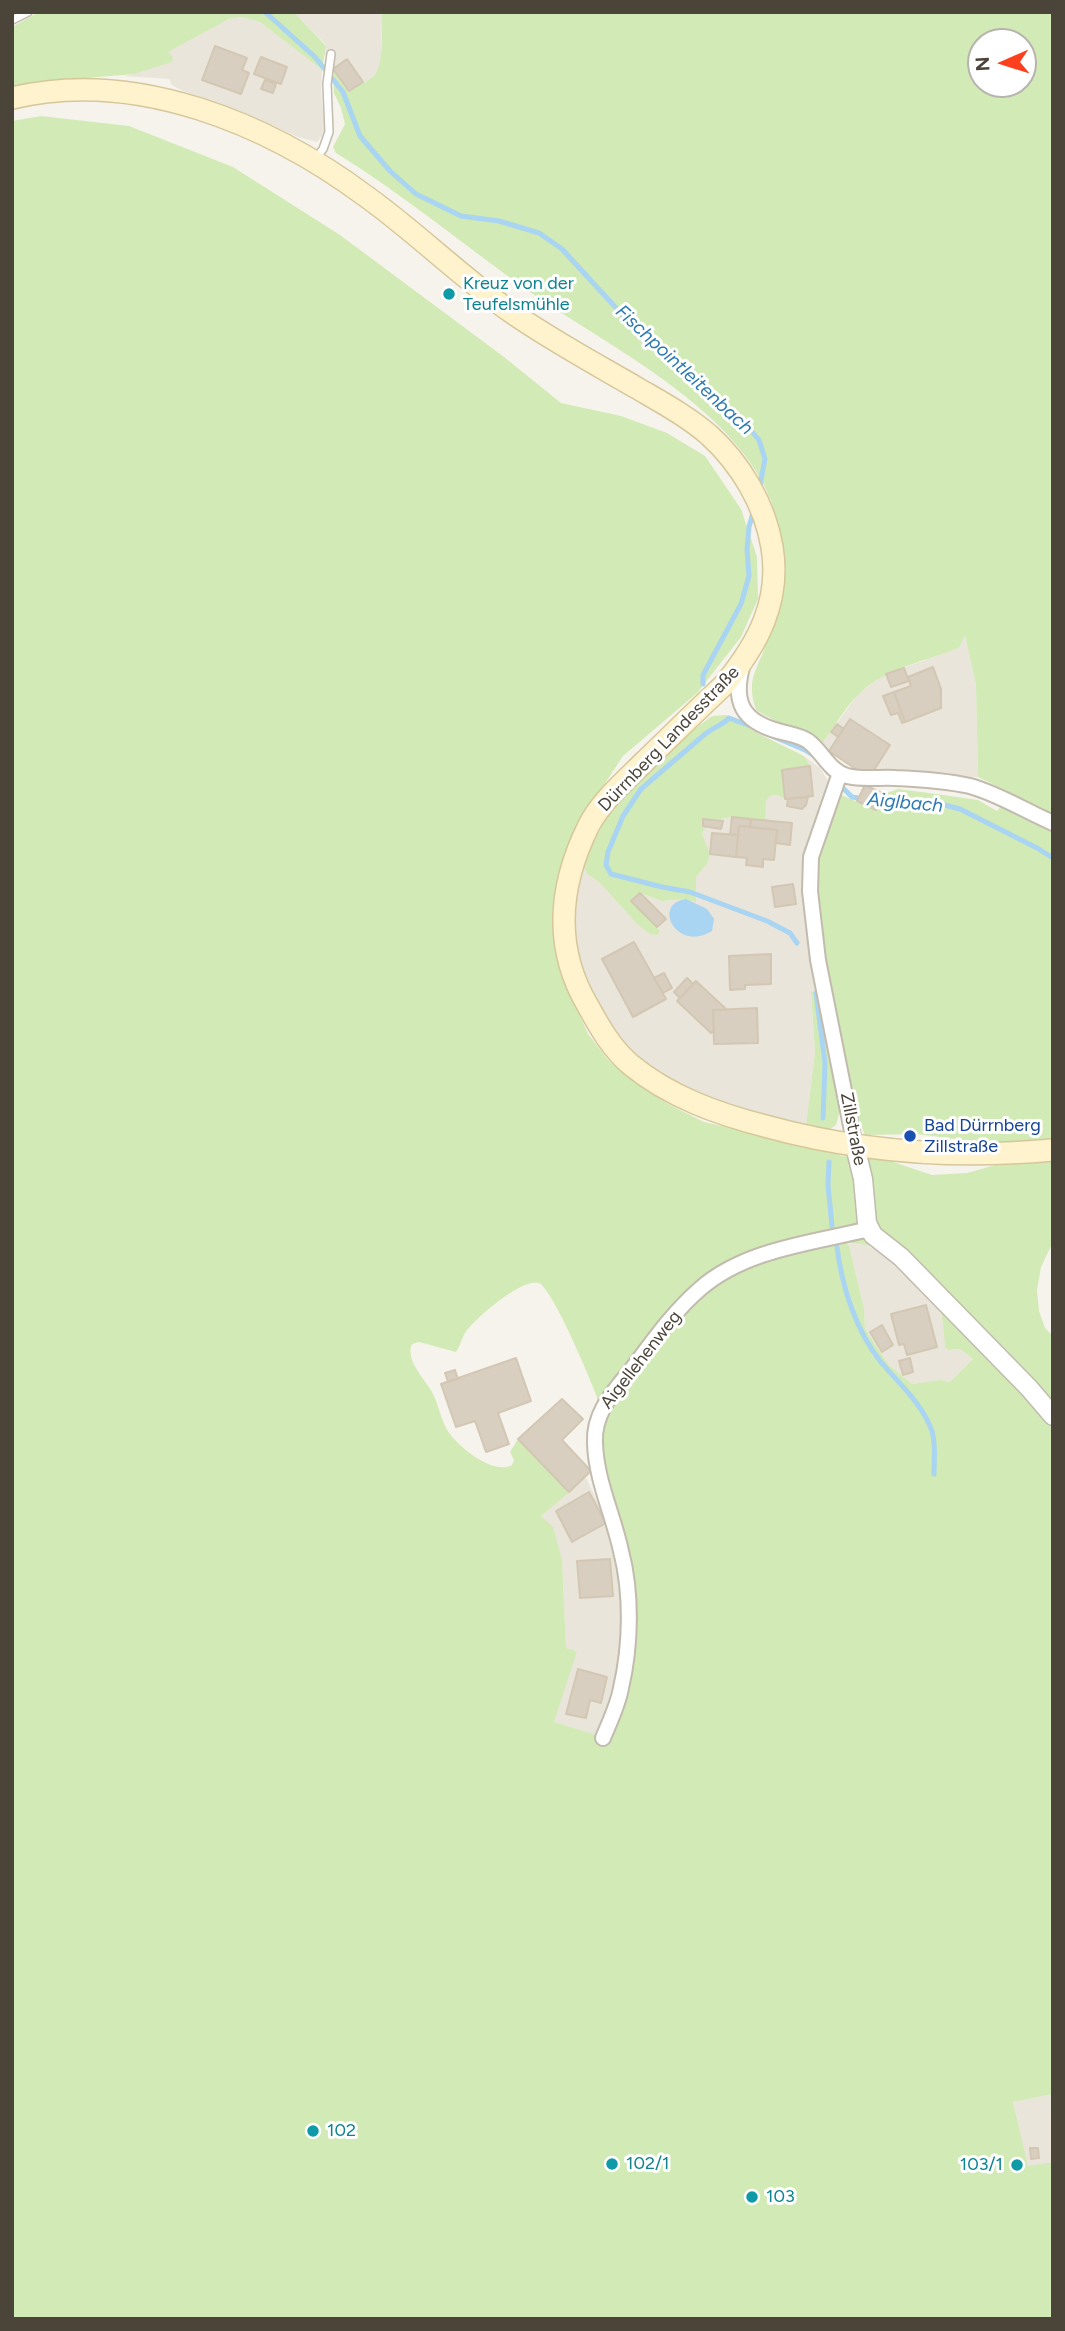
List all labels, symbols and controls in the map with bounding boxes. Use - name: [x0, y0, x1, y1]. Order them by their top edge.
- north arrow: [967, 28, 1037, 98]
- text: N: [971, 56, 994, 72]
- place label: Kreuz von der Teufelsmühle: [463, 273, 574, 316]
- marker: Kreuz von der Teufelsmühle: [441, 286, 457, 302]
- water label: Fischpointleitenbach: [610, 300, 758, 440]
- street label: Dürrnberg Landesstraße: [594, 662, 744, 816]
- water label: Aiglbach: [866, 788, 944, 818]
- street label: Zillstraße: [835, 1091, 871, 1167]
- place label: Bad Dürrnberg Zillstraße: [924, 1115, 1041, 1158]
- marker: Bad Dürrnberg Zillstraße: [902, 1128, 918, 1144]
- street label: Aigellehenweg: [596, 1307, 686, 1413]
- place label: 102: [327, 2120, 356, 2142]
- marker: 102: [305, 2123, 321, 2139]
- place label: 102/1: [626, 2153, 669, 2175]
- place label: 103/1: [960, 2154, 1003, 2176]
- marker: 102/1: [604, 2156, 620, 2172]
- marker: 103/1: [1009, 2157, 1025, 2173]
- place label: 103: [766, 2186, 795, 2208]
- marker: 103: [744, 2189, 760, 2205]

